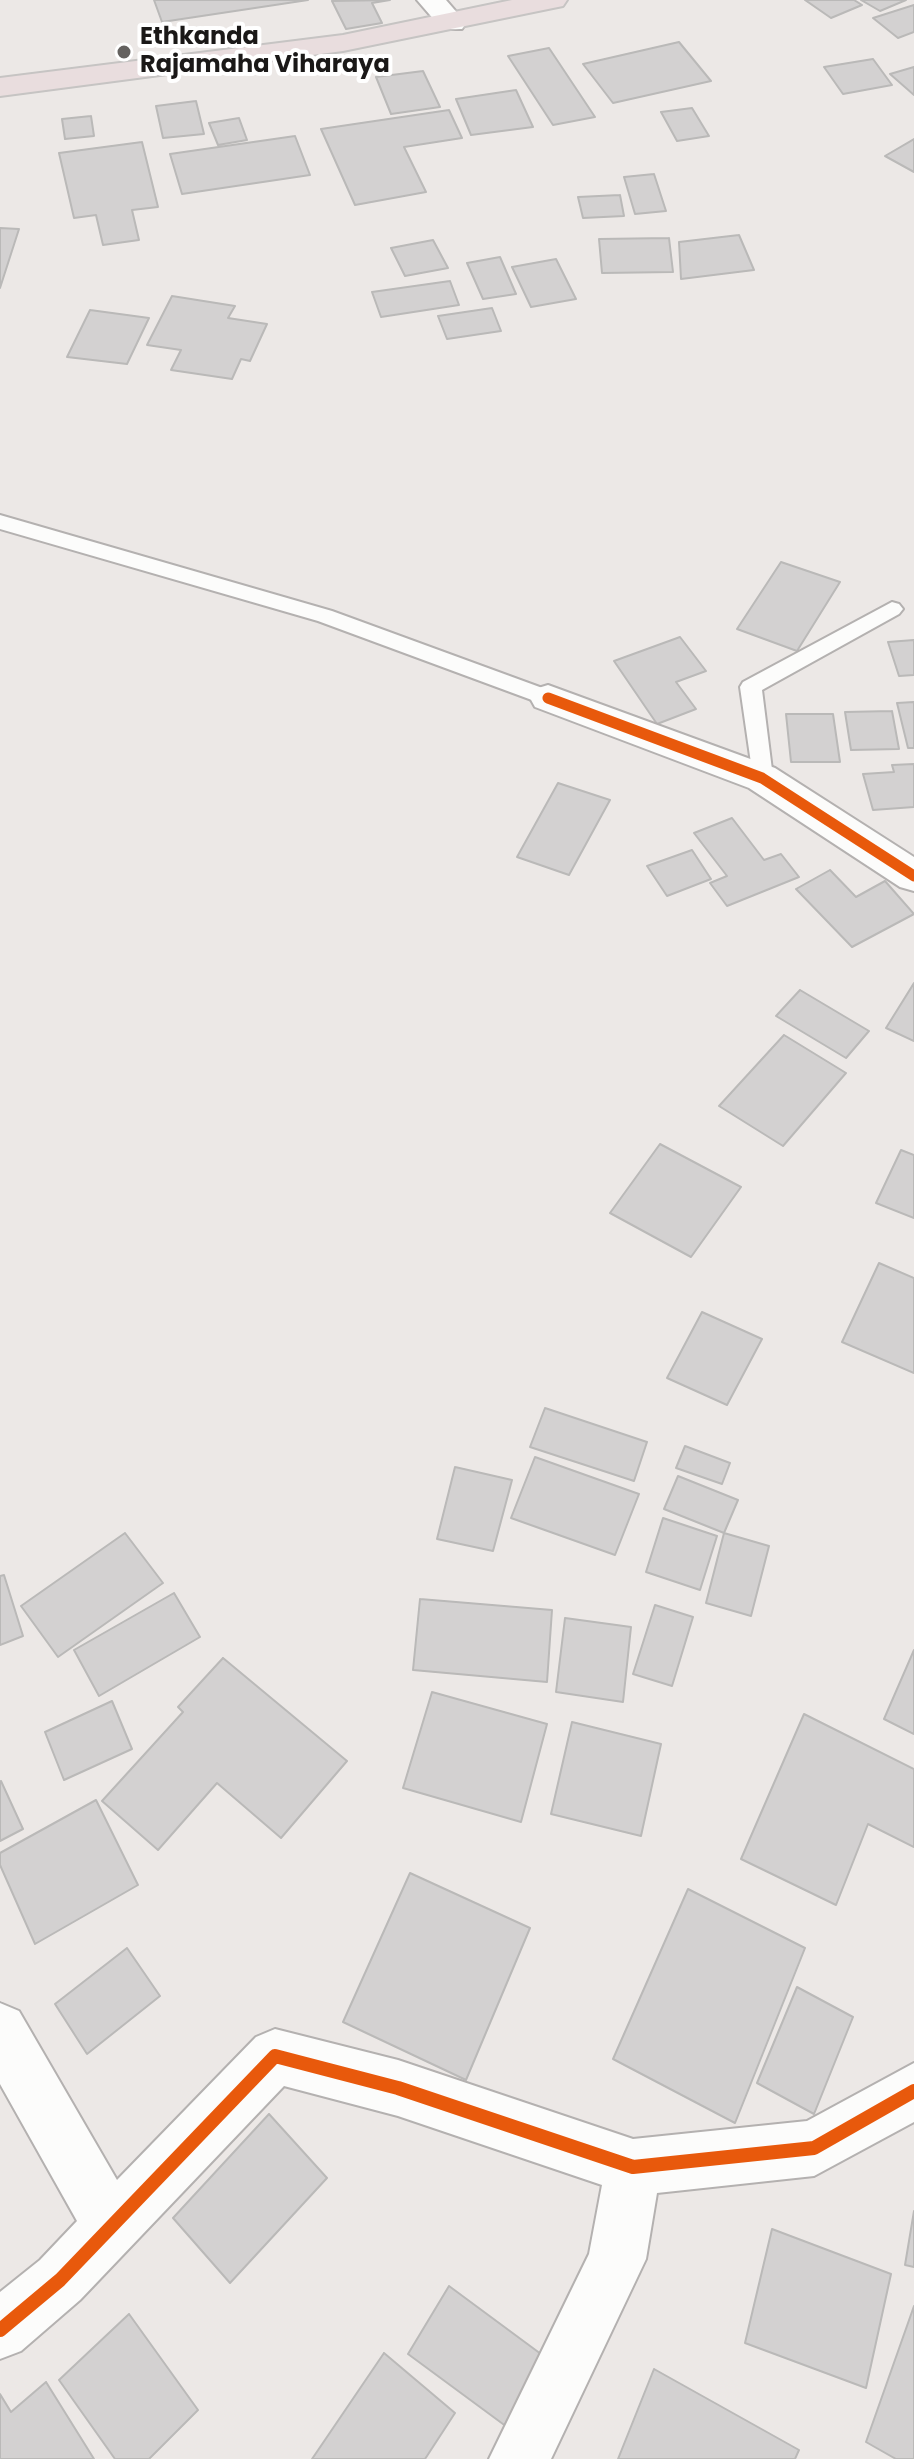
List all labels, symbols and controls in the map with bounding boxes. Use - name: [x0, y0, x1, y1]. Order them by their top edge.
- place label: Ethkanda Rajamaha Viharaya: [140, 24, 390, 80]
- marker: Ethkanda Rajamaha Viharaya: [115, 43, 133, 61]

